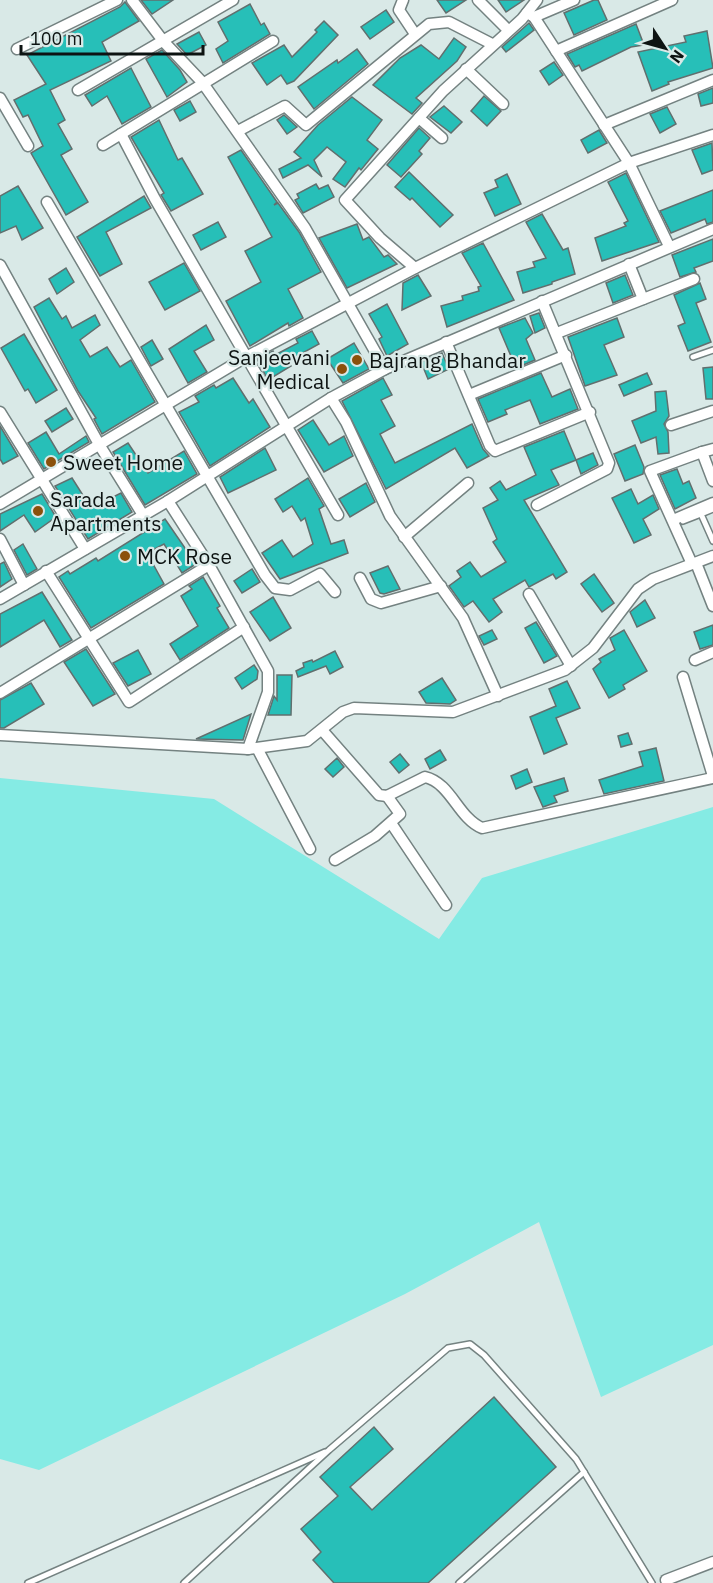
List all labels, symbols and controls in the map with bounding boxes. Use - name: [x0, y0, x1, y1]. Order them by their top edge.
- scale bar: [21, 18, 202, 56]
- north arrow: [635, 18, 695, 78]
- text: 100 m: [30, 27, 82, 50]
- text: N: [666, 46, 689, 67]
- place label: Sanjeevani Medical: [228, 343, 330, 395]
- place label: Bajrang Bhandar: [369, 346, 526, 374]
- marker: Bajrang Bhandar: [350, 353, 364, 367]
- marker: Sanjeevani Medical: [335, 362, 349, 376]
- place label: Sweet Home: [63, 448, 183, 476]
- marker: Sweet Home: [44, 455, 58, 469]
- place label: Sarada Apartments: [50, 485, 161, 537]
- marker: Sarada Apartments: [31, 504, 45, 518]
- place label: MCK Rose: [137, 542, 232, 570]
- marker: MCK Rose: [118, 549, 132, 563]

